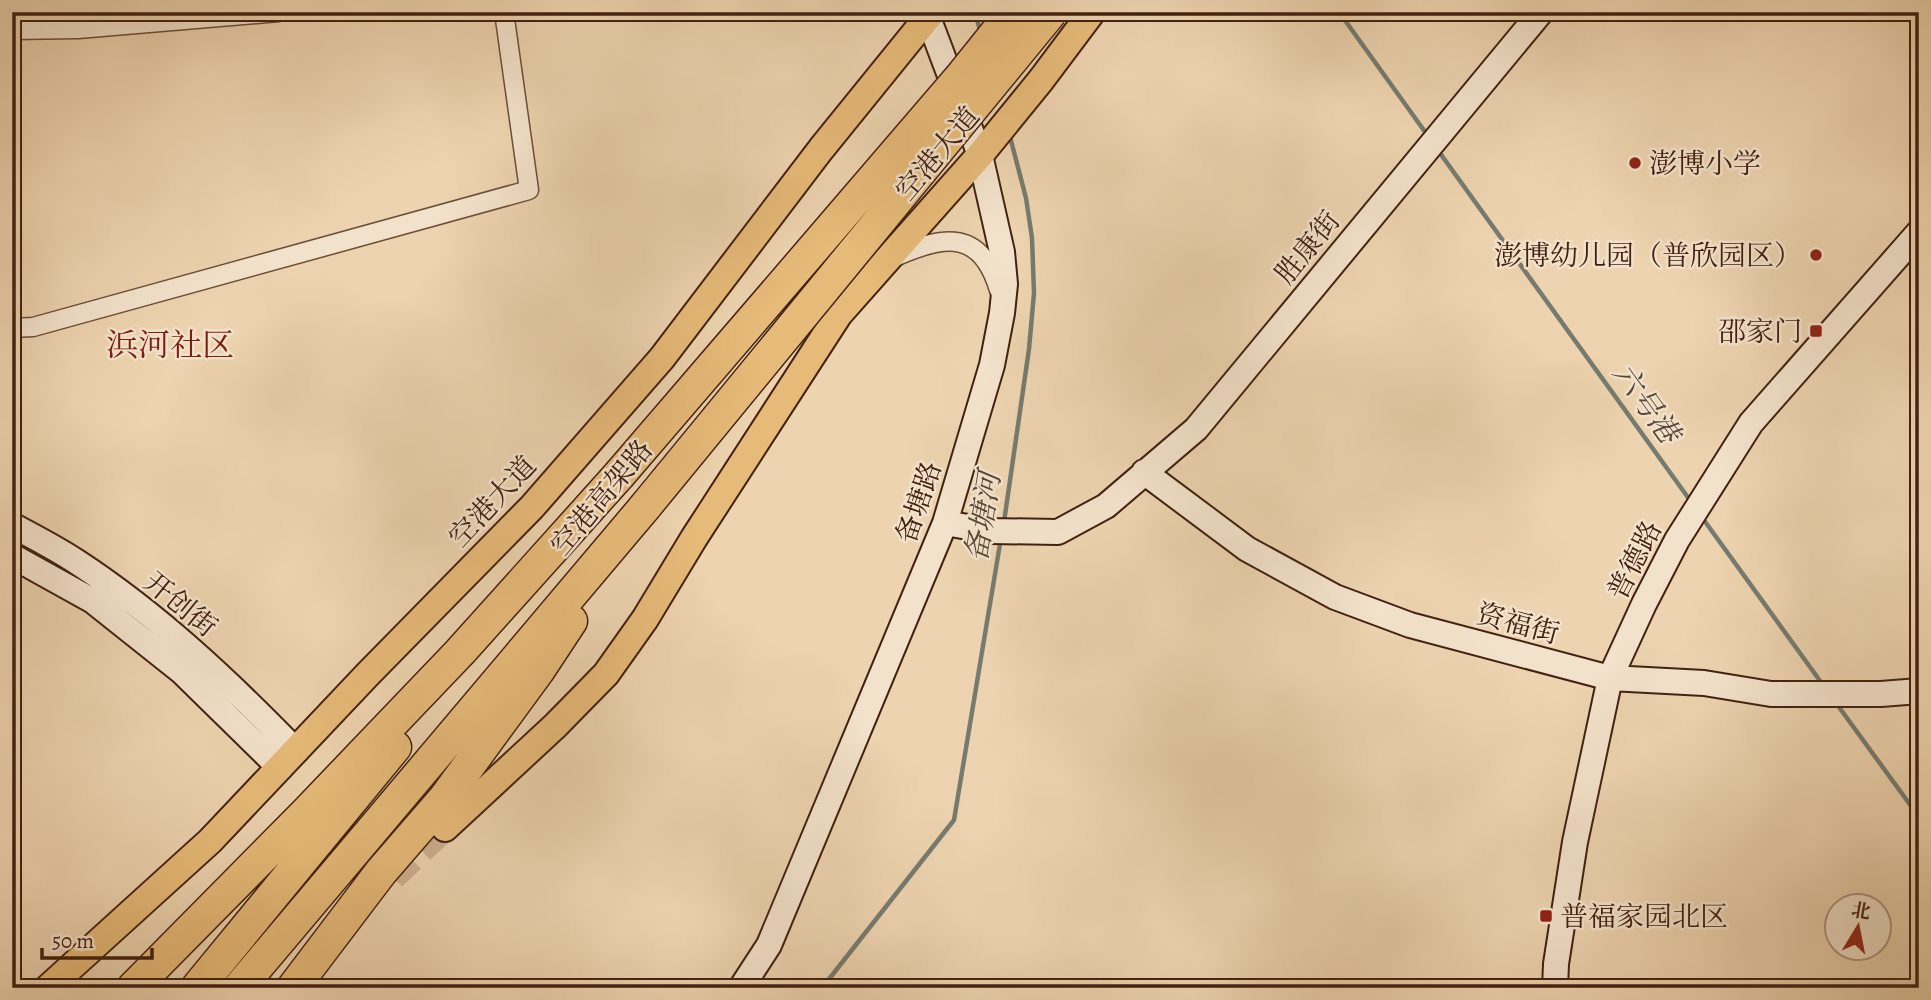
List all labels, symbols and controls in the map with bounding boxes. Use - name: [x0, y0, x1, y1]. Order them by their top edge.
- street label: 空港大道: [887, 99, 988, 209]
- place label: 澎博小学: [1649, 145, 1761, 183]
- marker: 澎博小学: [1627, 155, 1643, 171]
- street label: 胜康街: [1267, 203, 1349, 292]
- place label: 澎博幼儿园（普欣园区）: [1494, 237, 1802, 275]
- marker: 澎博幼儿园（普欣园区）: [1808, 247, 1824, 263]
- place label: 邵家门: [1718, 313, 1802, 351]
- district label: 浜河社区: [106, 323, 234, 367]
- marker: 邵家门: [1808, 323, 1824, 339]
- water label: 六号港: [1603, 355, 1691, 454]
- street label: 空港高架路: [542, 432, 661, 563]
- street label: 空港大道: [441, 448, 545, 556]
- street label: 备塘路: [887, 456, 951, 548]
- water label: 备塘河: [956, 464, 1011, 565]
- street label: 普德路: [1599, 514, 1671, 607]
- street label: 开创街: [136, 564, 225, 646]
- street label: 资福街: [1472, 595, 1563, 653]
- north arrow: [1822, 892, 1892, 962]
- text: 北: [1849, 897, 1872, 926]
- place label: 普福家园北区: [1560, 898, 1728, 936]
- marker: 普福家园北区: [1538, 908, 1554, 924]
- scale bar: [42, 916, 152, 960]
- text: 50 m: [52, 927, 94, 955]

